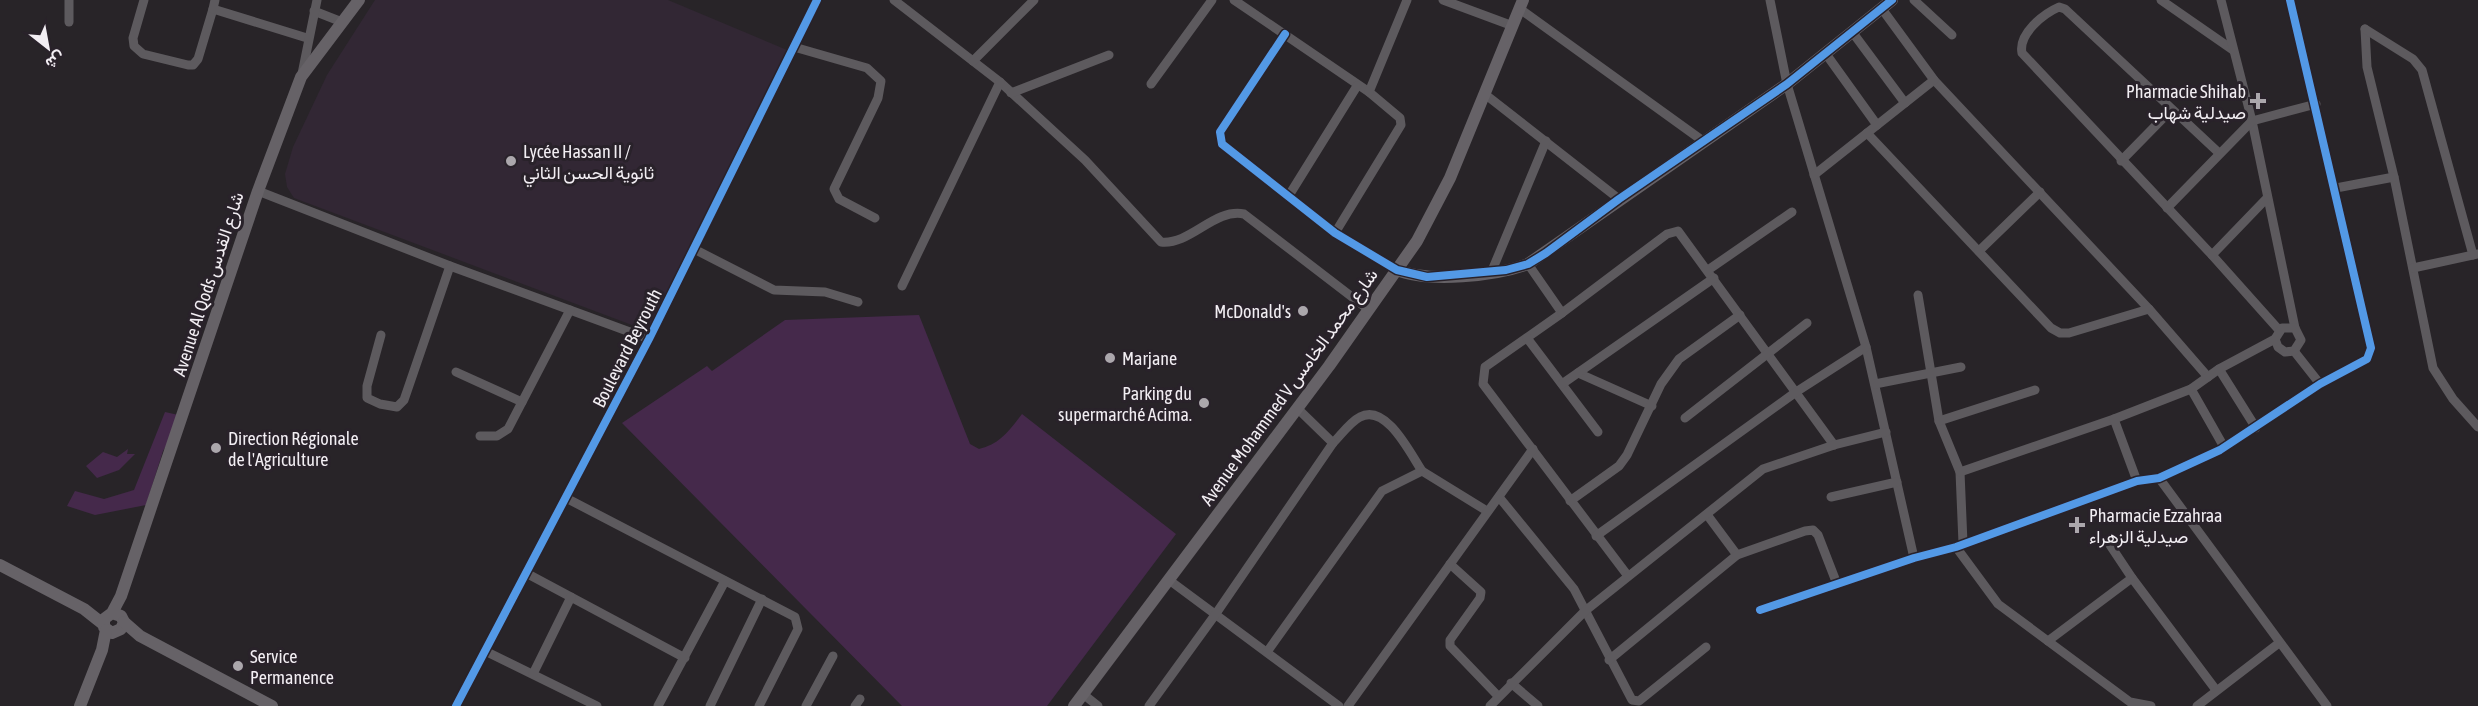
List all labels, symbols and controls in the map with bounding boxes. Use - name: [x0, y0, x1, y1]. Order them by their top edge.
- north arrow: [18, 18, 78, 78]
- text: ش: [42, 47, 69, 74]
- place label: Pharmacie Shihab صيدلية شهاب: [2126, 81, 2246, 124]
- marker: Pharmacie Shihab صيدلية شهاب: [2251, 94, 2265, 108]
- place label: Lycée Hassan II / ثانوية الحسن الثاني: [523, 141, 654, 188]
- marker: Lycée Hassan II / ثانوية الحسن الثاني: [504, 154, 518, 168]
- street label: Avenue Al Qods شارع القدس: [168, 189, 250, 379]
- street label: Avenue Mohammed V شارع محمد الخامس: [1196, 265, 1384, 511]
- street label: Boulevard Beyrouth: [588, 285, 666, 411]
- place label: McDonald's: [1214, 301, 1291, 322]
- marker: McDonald's: [1296, 304, 1310, 318]
- place label: Marjane: [1122, 348, 1177, 369]
- marker: Marjane: [1103, 351, 1117, 365]
- place label: Parking du supermarché Acima.: [1058, 383, 1192, 425]
- marker: Parking du supermarché Acima.: [1197, 396, 1211, 410]
- place label: Direction Régionale de l'Agriculture: [228, 428, 359, 470]
- marker: Direction Régionale de l'Agriculture: [209, 441, 223, 455]
- place label: Pharmacie Ezzahraa صيدلية الزهراء: [2089, 505, 2222, 548]
- marker: Pharmacie Ezzahraa صيدلية الزهراء: [2070, 518, 2084, 532]
- place label: Service Permanence: [250, 646, 334, 688]
- marker: Service Permanence: [231, 659, 245, 673]

